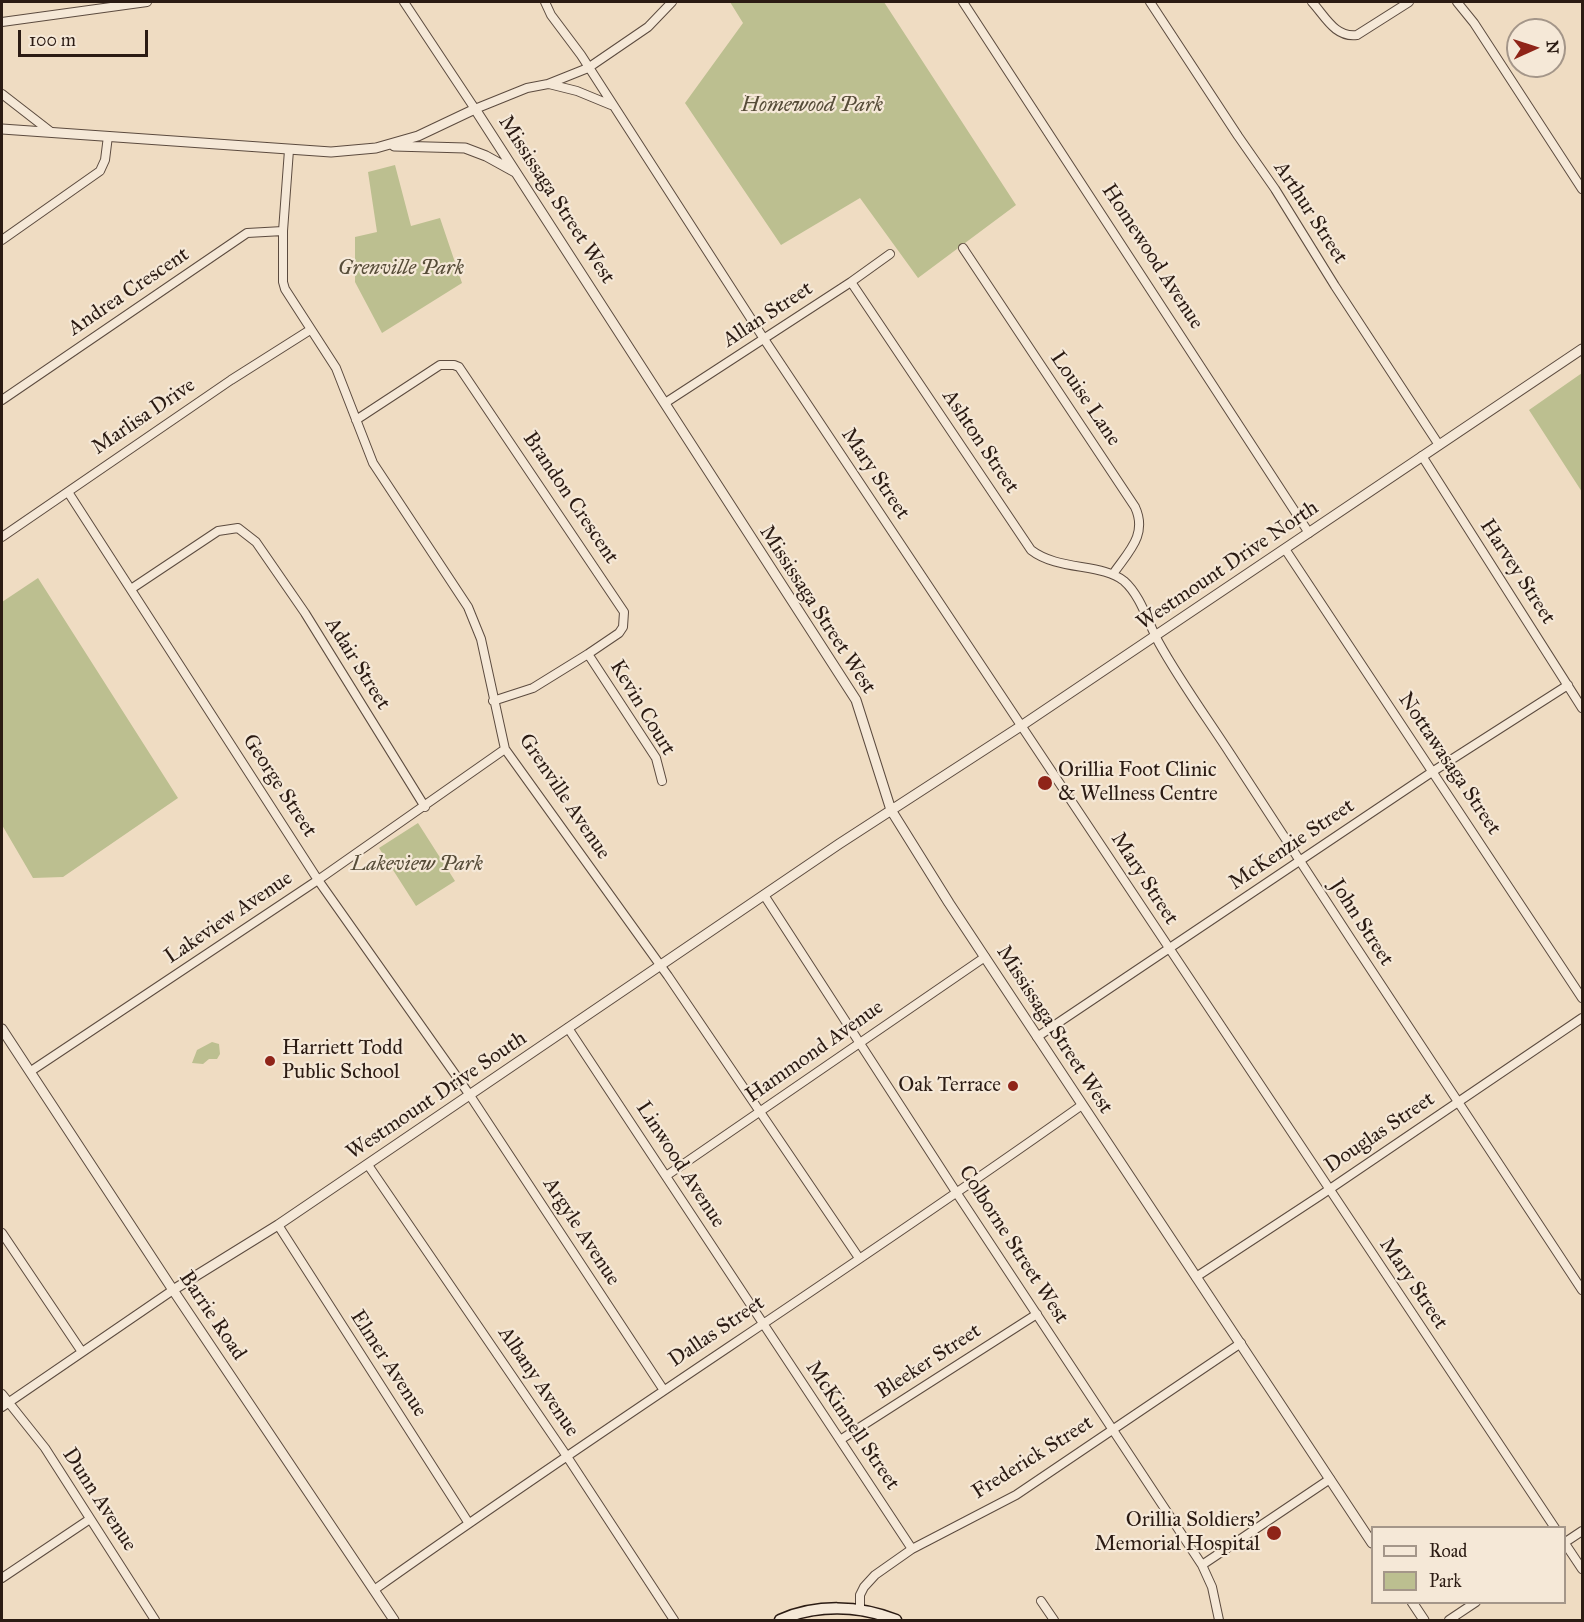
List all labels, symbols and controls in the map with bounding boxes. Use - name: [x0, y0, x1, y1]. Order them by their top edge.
- scale bar: [21, 18, 152, 56]
- north arrow: [1506, 18, 1566, 78]
- text: 100 m: [29, 29, 76, 51]
- text: N: [1543, 40, 1562, 54]
- park label: Homewood Park: [741, 93, 883, 119]
- street label: Mississaga Street West: [492, 111, 620, 289]
- street label: Arthur Street: [1268, 157, 1352, 269]
- street label: Homewood Avenue: [1096, 180, 1208, 334]
- street label: Andrea Crescent: [64, 242, 194, 342]
- park label: Grenville Park: [338, 256, 464, 282]
- street label: Allan Street: [718, 277, 818, 353]
- street label: Louise Lane: [1044, 347, 1126, 451]
- street label: Marlisa Drive: [87, 373, 201, 461]
- street label: Ashton Street: [936, 385, 1024, 499]
- street label: Mary Street: [835, 423, 915, 525]
- street label: Brandon Crescent: [517, 427, 623, 569]
- street label: Westmount Drive North: [1132, 496, 1324, 636]
- street label: Harvey Street: [1474, 515, 1560, 629]
- street label: Mississaga Street West: [753, 521, 881, 699]
- street label: Adair Street: [319, 613, 395, 715]
- street label: Kevin Court: [604, 656, 680, 760]
- street label: Nottawasaga Street: [1392, 688, 1506, 840]
- street label: Grenville Avenue: [513, 729, 615, 865]
- street label: George Street: [236, 730, 322, 842]
- place label: Orillia Foot Clinic & Wellness Centre: [1058, 758, 1218, 808]
- marker: Orillia Foot Clinic & Wellness Centre: [1036, 774, 1054, 792]
- street label: McKenzie Street: [1225, 794, 1359, 896]
- street label: Mary Street: [1105, 828, 1183, 930]
- park label: Lakeview Park: [351, 852, 483, 878]
- street label: Lakeview Avenue: [160, 866, 298, 970]
- street label: John Street: [1324, 875, 1398, 971]
- street label: Mississaga Street West: [990, 941, 1118, 1119]
- street label: Hammond Avenue: [741, 995, 889, 1109]
- street label: Westmount Drive South: [342, 1026, 532, 1166]
- place label: Harriett Todd Public School: [282, 1036, 403, 1086]
- marker: Harriett Todd Public School: [263, 1054, 277, 1068]
- place label: Oak Terrace: [898, 1073, 1001, 1099]
- marker: Oak Terrace: [1006, 1079, 1020, 1093]
- street label: Douglas Street: [1320, 1087, 1440, 1179]
- street label: Linwood Avenue: [630, 1097, 730, 1233]
- street label: Colborne Street West: [952, 1161, 1074, 1329]
- street label: Argyle Avenue: [537, 1173, 625, 1291]
- street label: Mary Street: [1373, 1233, 1453, 1335]
- street label: Barrie Road: [173, 1267, 251, 1365]
- street label: Dallas Street: [664, 1291, 770, 1373]
- street label: Elmer Avenue: [344, 1306, 432, 1422]
- street label: Bleeker Street: [872, 1319, 986, 1405]
- street label: Albany Avenue: [492, 1322, 584, 1442]
- street label: McKinnell Street: [800, 1357, 904, 1495]
- street label: Frederick Street: [968, 1411, 1098, 1505]
- street label: Dunn Avenue: [56, 1444, 142, 1556]
- place label: Orillia Soldiers' Memorial Hospital: [1094, 1508, 1260, 1558]
- marker: Orillia Soldiers' Memorial Hospital: [1265, 1524, 1283, 1542]
- legend: [1371, 1526, 1566, 1604]
- text: Road: [1429, 1540, 1467, 1562]
- text: Park: [1429, 1570, 1462, 1592]

